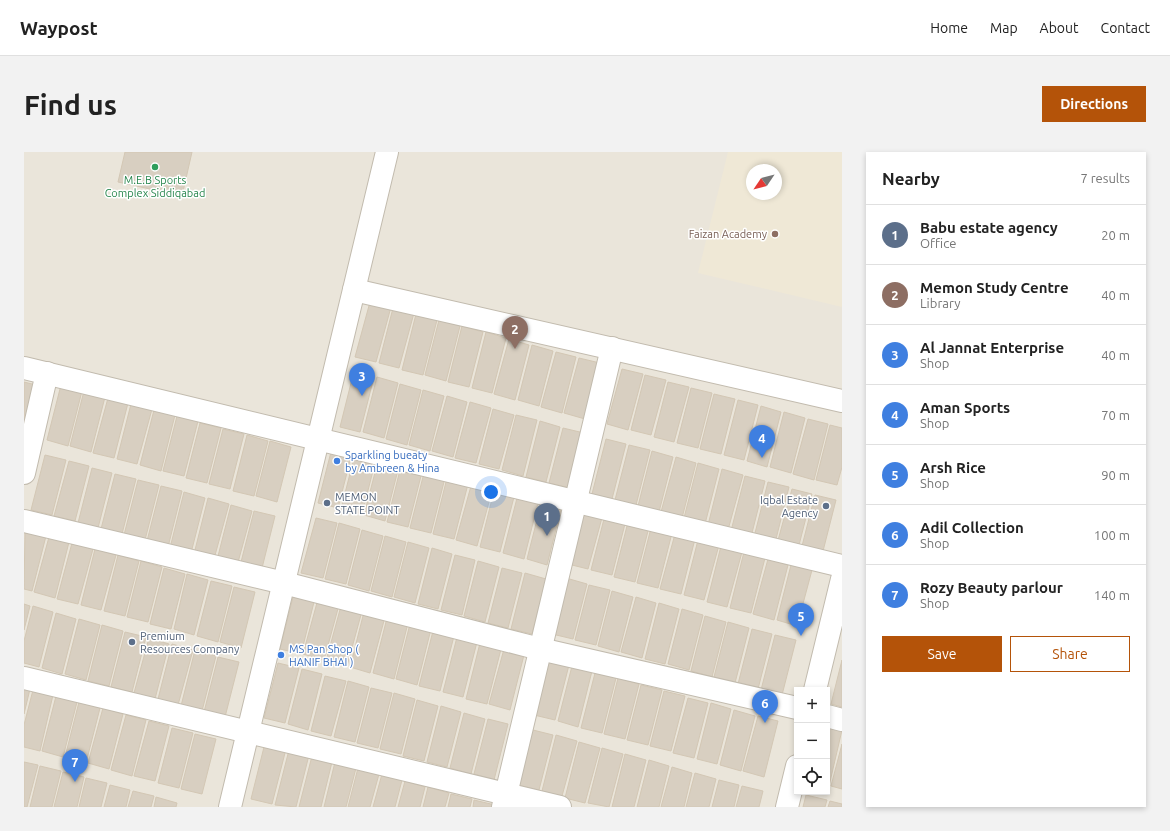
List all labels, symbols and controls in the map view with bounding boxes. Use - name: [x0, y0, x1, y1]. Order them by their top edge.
- text: Waypost: [20, 17, 98, 39]
- text: Home: [930, 20, 968, 36]
- text: Map: [990, 20, 1018, 36]
- text: About: [1040, 20, 1079, 36]
- text: Contact: [1101, 20, 1150, 36]
- button: Directions: [1042, 86, 1146, 122]
- text: Find us: [24, 89, 117, 120]
- marker: M.E.B Sports Complex Siddiqabad: [150, 162, 160, 172]
- north arrow: [746, 164, 782, 200]
- text: Nearby: [882, 169, 940, 188]
- text: 7 results: [1080, 171, 1130, 185]
- place label: M.E.B Sports Complex Siddiqabad: [105, 174, 205, 199]
- text: Babu estate agency: [920, 219, 1058, 236]
- place label: Faizan Academy: [689, 228, 768, 240]
- text: 1: [891, 228, 899, 242]
- text: 20 m: [1101, 228, 1130, 242]
- marker: Faizan Academy: [770, 229, 780, 239]
- text: Office: [920, 236, 956, 250]
- text: Memon Study Centre: [920, 279, 1069, 296]
- text: 2: [891, 288, 899, 302]
- text: 40 m: [1101, 288, 1130, 302]
- text: Library: [920, 296, 960, 310]
- pin: 2: [502, 316, 528, 349]
- text: Al Jannat Enterprise: [920, 339, 1064, 356]
- text: 3: [891, 348, 899, 362]
- text: 40 m: [1101, 348, 1130, 362]
- text: Shop: [920, 356, 949, 370]
- pin: 3: [349, 363, 375, 396]
- text: Aman Sports: [920, 399, 1010, 416]
- text: 4: [891, 408, 899, 422]
- text: 70 m: [1101, 408, 1130, 422]
- text: Shop: [920, 416, 949, 430]
- pin: 4: [749, 425, 775, 458]
- place label: Sparkling bueaty by Ambreen & Hina: [345, 449, 439, 474]
- marker: Sparkling bueaty by Ambreen & Hina: [332, 456, 342, 466]
- text: Arsh Rice: [920, 459, 986, 476]
- text: 5: [891, 468, 899, 482]
- text: 90 m: [1101, 468, 1130, 482]
- text: Shop: [920, 476, 949, 490]
- your location: [481, 482, 501, 502]
- place label: MEMON STATE POINT: [335, 491, 400, 516]
- place label: Iqbal Estate Agency: [760, 494, 819, 519]
- marker: MEMON STATE POINT: [322, 498, 332, 508]
- marker: Iqbal Estate Agency: [821, 501, 831, 511]
- pin: 1: [534, 503, 560, 536]
- text: Adil Collection: [920, 519, 1024, 536]
- text: 6: [891, 528, 899, 542]
- text: 100 m: [1094, 528, 1130, 542]
- text: Shop: [920, 536, 949, 550]
- text: Rozy Beauty parlour: [920, 579, 1063, 596]
- text: 7: [891, 588, 899, 602]
- text: 140 m: [1094, 588, 1130, 602]
- text: Shop: [920, 596, 949, 610]
- pin: 5: [788, 603, 814, 636]
- place label: Premium Resources Company: [140, 630, 240, 655]
- button: Save: [882, 636, 1002, 672]
- button: Share: [1010, 636, 1130, 672]
- marker: Premium Resources Company: [127, 637, 137, 647]
- place label: MS Pan Shop ( HANIF BHAI ): [289, 643, 359, 669]
- marker: MS Pan Shop ( HANIF BHAI ): [276, 650, 286, 660]
- map controls: [794, 687, 830, 795]
- button: +: [794, 687, 830, 723]
- pin: 6: [752, 690, 778, 723]
- button: −: [794, 723, 830, 759]
- pin: 7: [62, 749, 88, 782]
- button: locate: [794, 759, 830, 795]

